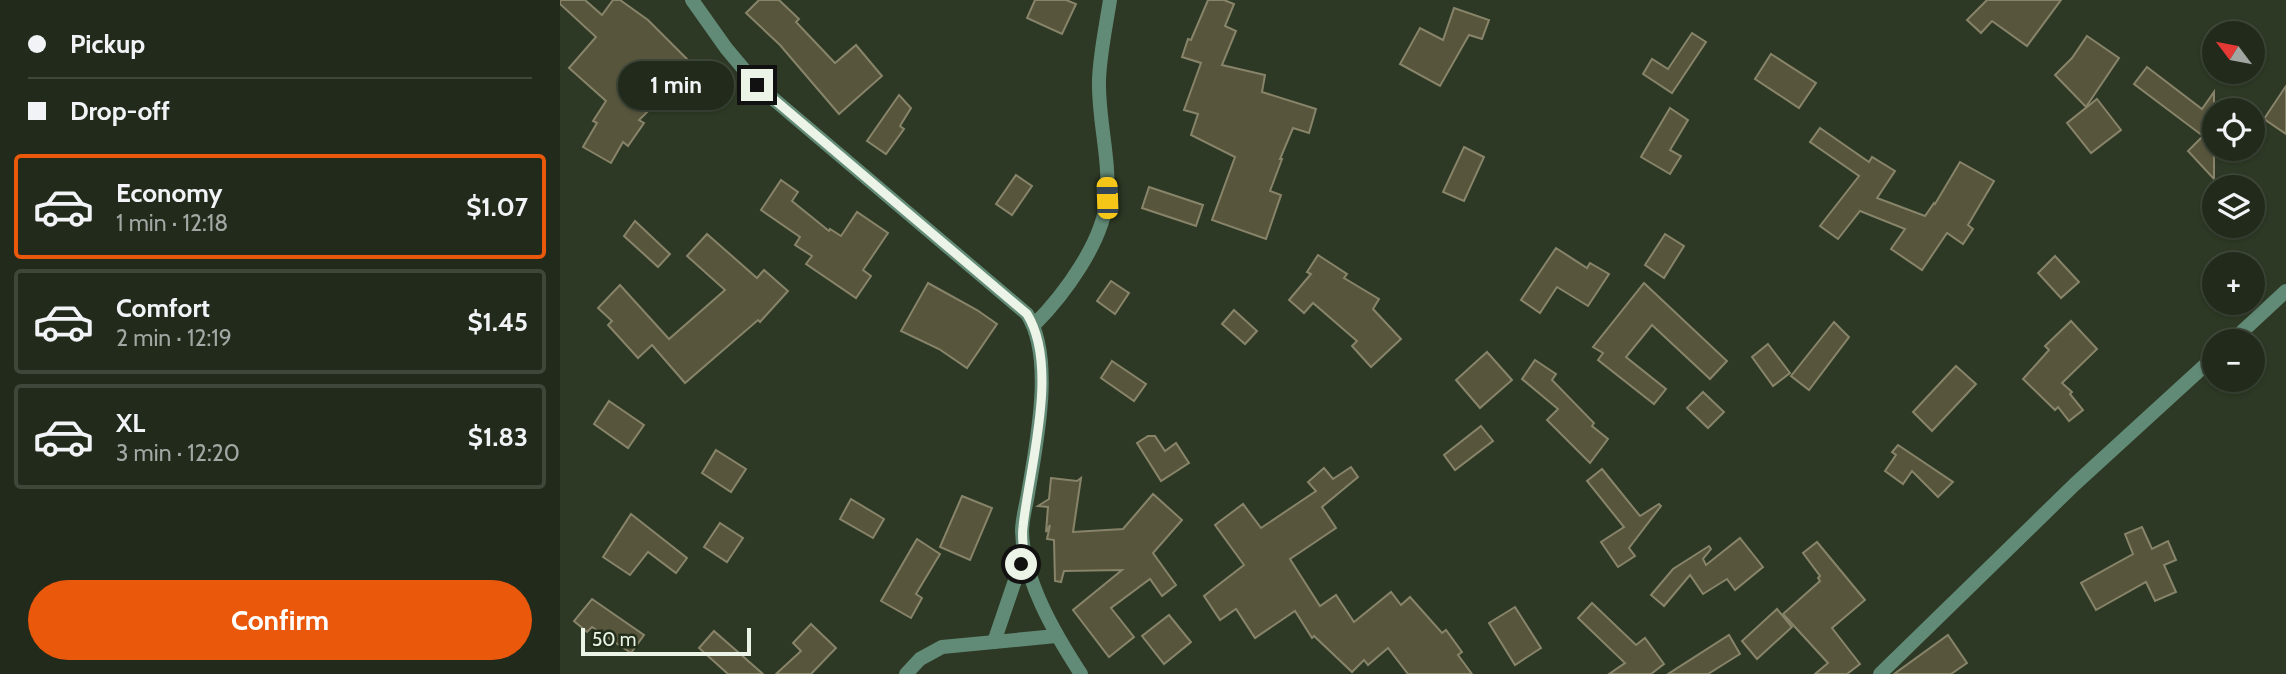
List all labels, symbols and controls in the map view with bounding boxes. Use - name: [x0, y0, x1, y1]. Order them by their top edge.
- north arrow: [2202, 21, 2264, 84]
- map controls: [2202, 21, 2265, 392]
- text: Pickup: [70, 28, 145, 60]
- callout: 1 min: [617, 60, 732, 110]
- route end: [741, 69, 773, 101]
- text: 1 min: [650, 71, 702, 99]
- text: Drop-off: [70, 95, 170, 127]
- button: locate: [2202, 98, 2265, 161]
- icon: car: [32, 175, 95, 238]
- button: layers: [2202, 175, 2265, 238]
- text: Economy: [116, 177, 222, 209]
- car: [1096, 177, 1119, 219]
- text: $1.07: [466, 191, 528, 223]
- text: 1 min · 12:18: [116, 209, 228, 237]
- button: +: [2202, 252, 2265, 315]
- icon: car: [32, 290, 95, 353]
- text: Comfort: [116, 292, 210, 324]
- text: $1.45: [467, 306, 528, 338]
- text: 2 min · 12:19: [116, 324, 232, 352]
- button: −: [2202, 329, 2265, 392]
- icon: car: [32, 405, 95, 468]
- text: XL: [116, 407, 145, 439]
- text: $1.83: [468, 421, 528, 453]
- text: 3 min · 12:20: [116, 439, 240, 467]
- route start: [1005, 548, 1037, 580]
- button: Confirm: [28, 580, 532, 660]
- scale bar: [581, 625, 751, 657]
- text: 50 m: [592, 628, 636, 651]

